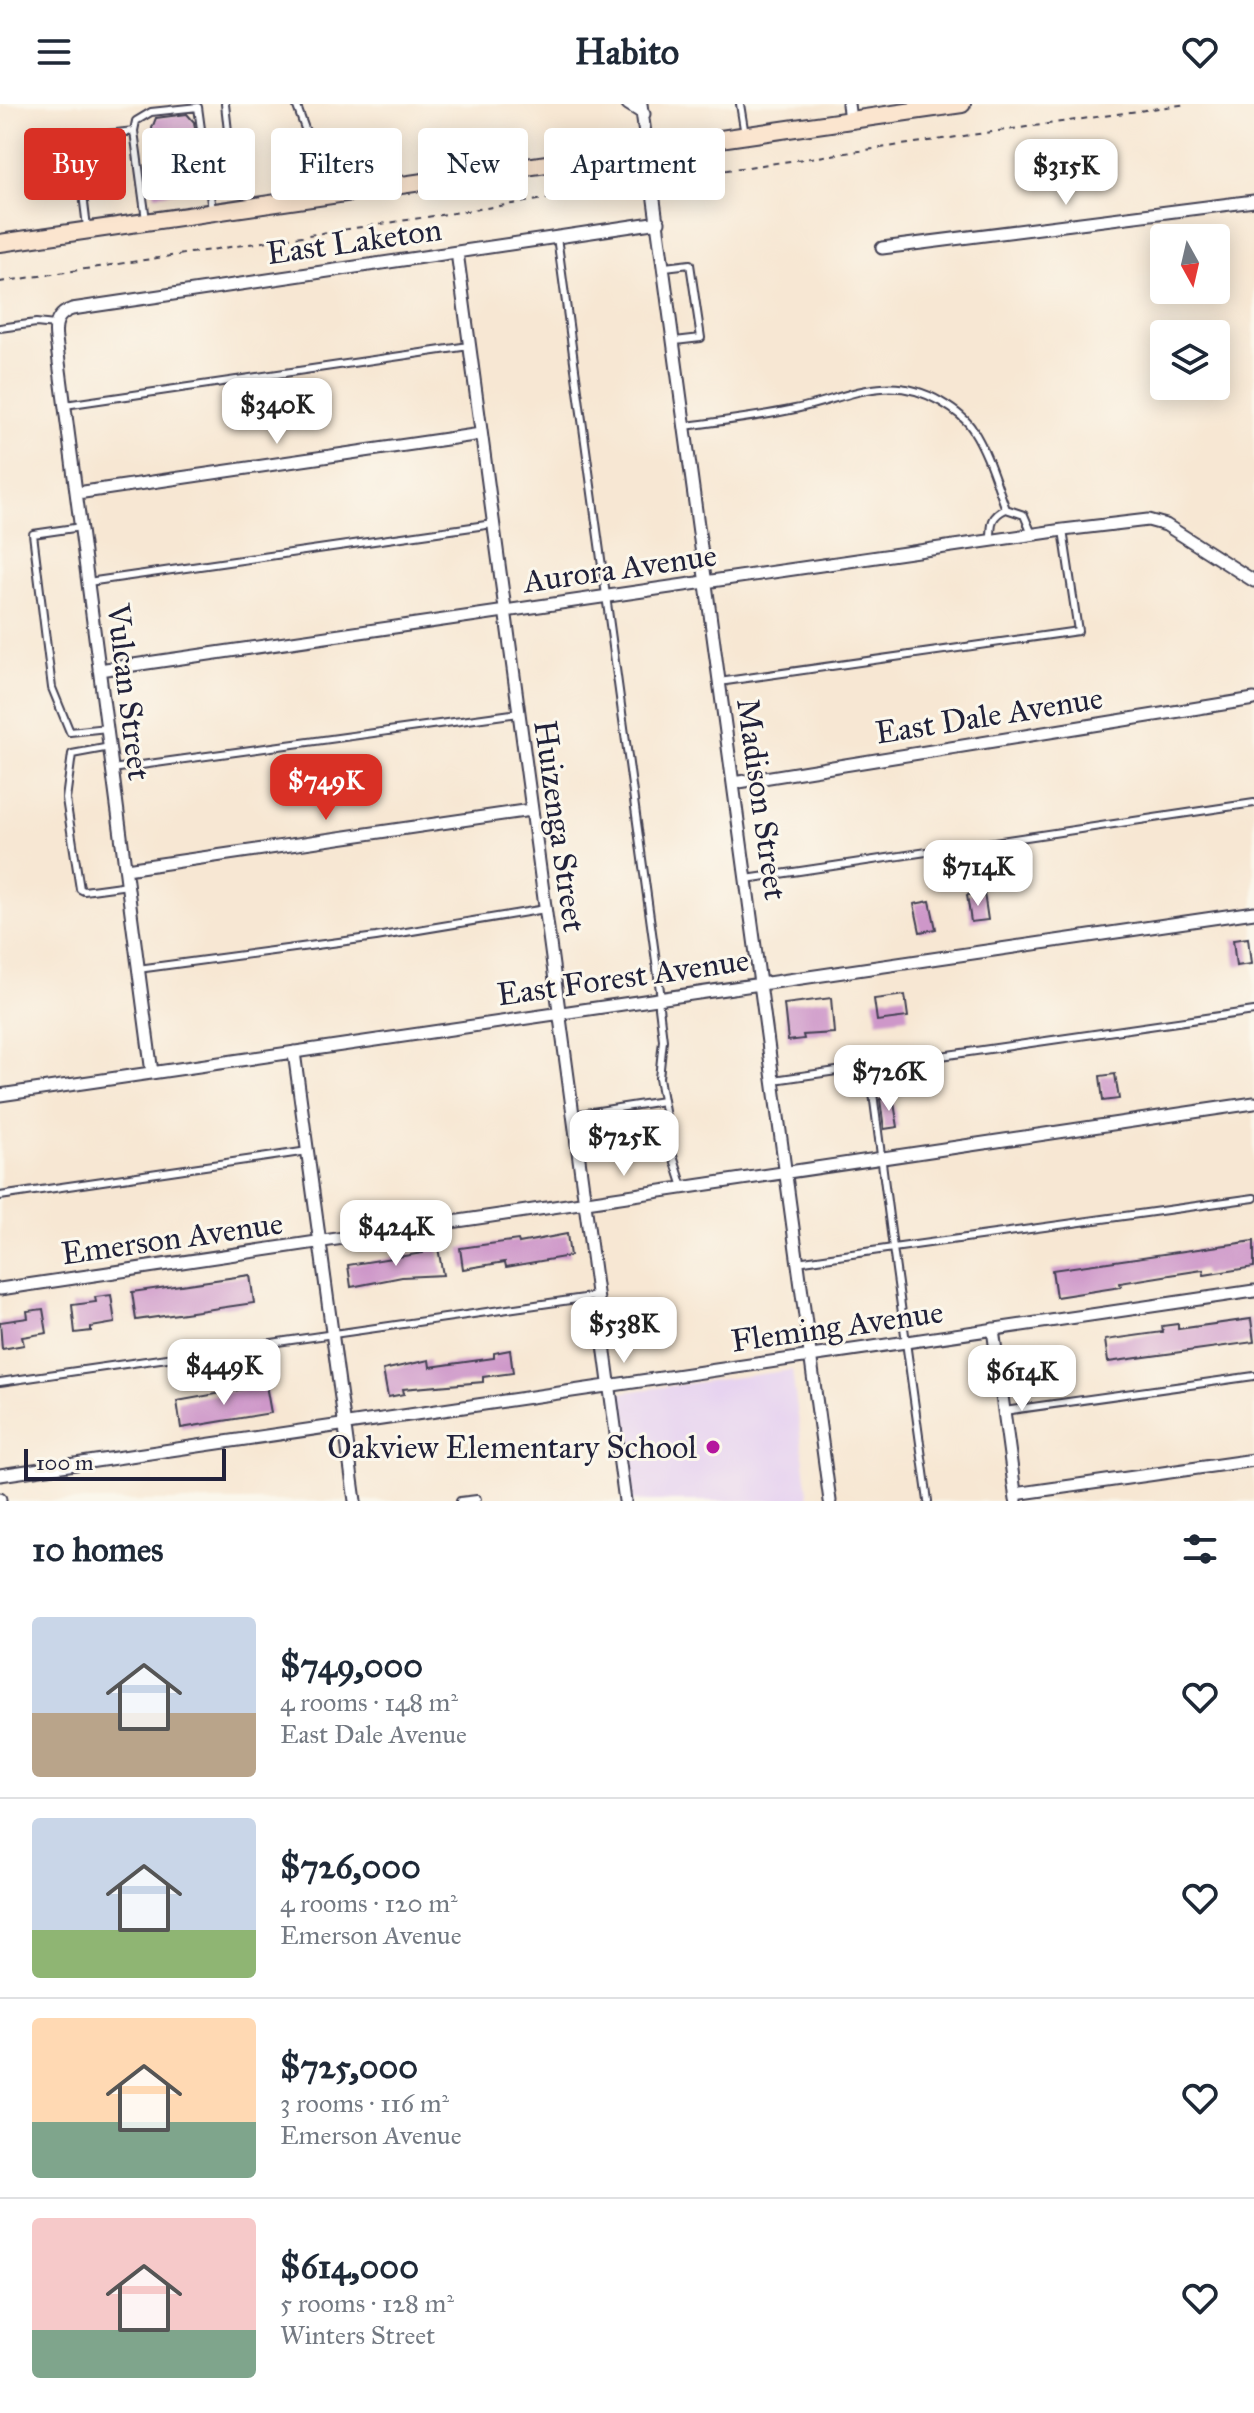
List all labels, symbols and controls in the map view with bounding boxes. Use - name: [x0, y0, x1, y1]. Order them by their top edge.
- icon: menu: [32, 30, 76, 74]
- text: Habito: [575, 30, 679, 74]
- icon: heart: [1178, 30, 1222, 74]
- chip: Buy: [24, 128, 126, 200]
- chip: Rent: [142, 128, 255, 200]
- chip: Filters: [271, 128, 402, 200]
- chip: New: [418, 128, 528, 200]
- chip: Apartment: [544, 128, 725, 200]
- pin: $315K: [1010, 139, 1122, 207]
- text: $315K: [1033, 149, 1099, 181]
- street label: East Laketon: [264, 210, 444, 273]
- north arrow: [1150, 224, 1230, 304]
- map controls: [1150, 224, 1230, 400]
- button: layers: [1150, 320, 1230, 400]
- pin: $340K: [221, 378, 333, 446]
- text: $340K: [240, 388, 314, 420]
- street label: Aurora Avenue: [519, 536, 719, 602]
- street label: Vulcan Street: [98, 601, 159, 783]
- street label: East Dale Avenue: [872, 678, 1106, 753]
- street label: Madison Street: [728, 696, 795, 902]
- street label: Huizenga Street: [525, 718, 594, 934]
- pin: $749K: [270, 754, 382, 822]
- text: $749K: [288, 764, 364, 796]
- pin: $714K: [922, 840, 1034, 908]
- text: $714K: [942, 850, 1014, 882]
- street label: East Forest Avenue: [495, 941, 751, 1014]
- pin: $726K: [833, 1045, 945, 1113]
- text: $726K: [852, 1055, 926, 1087]
- pin: $725K: [568, 1110, 680, 1178]
- text: $725K: [588, 1120, 660, 1152]
- pin: $424K: [340, 1200, 452, 1268]
- street label: Emerson Avenue: [59, 1204, 285, 1273]
- text: $424K: [358, 1210, 434, 1242]
- street label: Fleming Avenue: [729, 1292, 946, 1361]
- pin: $538K: [568, 1297, 680, 1365]
- text: $538K: [589, 1307, 659, 1339]
- pin: $449K: [168, 1339, 280, 1407]
- pin: $614K: [966, 1345, 1078, 1413]
- text: $449K: [186, 1349, 262, 1381]
- text: $614K: [986, 1355, 1058, 1387]
- place label: Oakview Elementary School: [327, 1428, 697, 1467]
- marker: Oakview Elementary School: [704, 1438, 722, 1456]
- scale bar: [24, 1445, 226, 1481]
- text: 100 m: [36, 1449, 93, 1476]
- icon: filters: [1178, 1527, 1222, 1571]
- text: 10 homes: [32, 1529, 163, 1570]
- text: $749,000: [280, 1645, 423, 1686]
- icon: home: [96, 1649, 192, 1745]
- icon: heart: [1178, 1675, 1222, 1719]
- text: 4 rooms · 148 m²: [280, 1686, 458, 1718]
- text: East Dale Avenue: [280, 1718, 467, 1750]
- text: $726,000: [280, 1846, 421, 1887]
- icon: home: [96, 1850, 192, 1946]
- icon: heart: [1178, 1876, 1222, 1920]
- text: 4 rooms · 120 m²: [280, 1887, 458, 1919]
- text: Emerson Avenue: [280, 1919, 461, 1951]
- text: $725,000: [280, 2046, 418, 2087]
- icon: home: [96, 2050, 192, 2146]
- icon: heart: [1178, 2076, 1222, 2120]
- text: 3 rooms · 116 m²: [280, 2087, 449, 2119]
- text: Emerson Avenue: [280, 2119, 461, 2151]
- text: $614,000: [280, 2246, 419, 2287]
- icon: home: [96, 2250, 192, 2346]
- icon: heart: [1178, 2276, 1222, 2320]
- text: 5 rooms · 128 m²: [280, 2287, 454, 2319]
- text: Winters Street: [280, 2319, 435, 2351]

